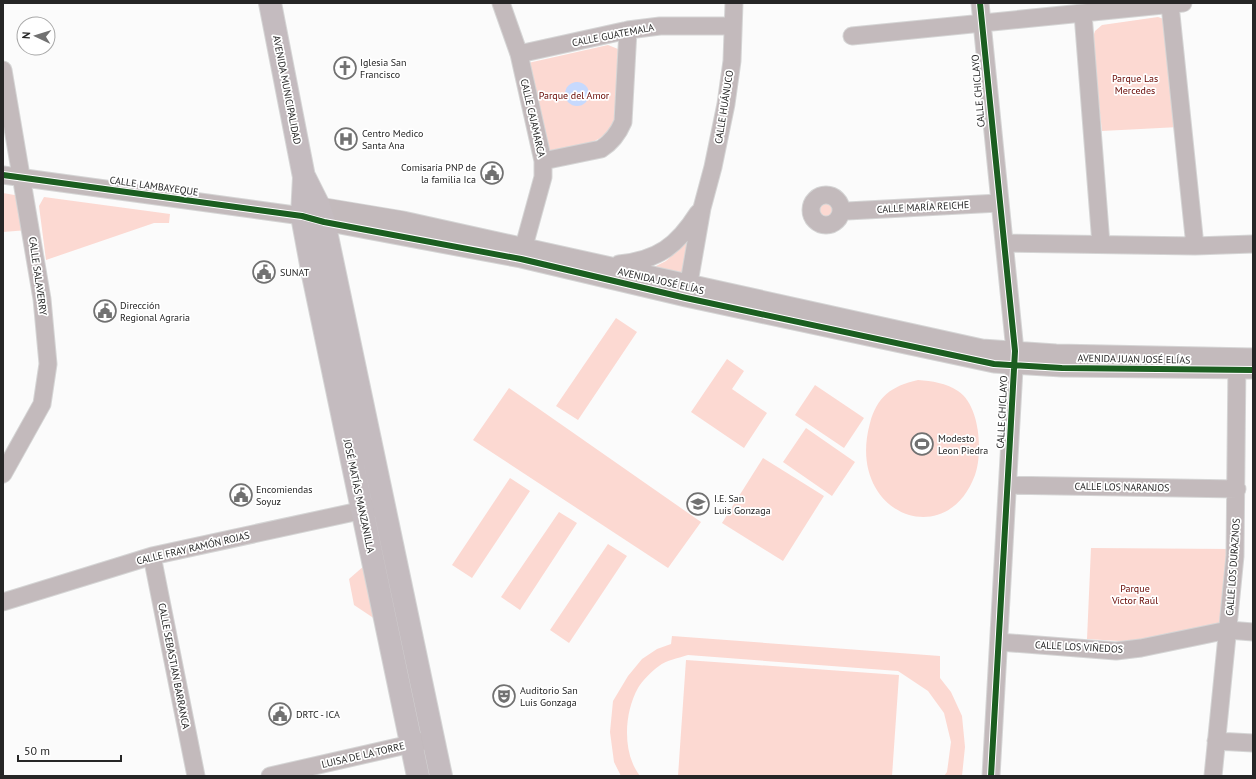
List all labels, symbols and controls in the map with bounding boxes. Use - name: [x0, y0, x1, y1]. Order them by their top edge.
- north arrow: [16, 16, 56, 56]
- street label: CALLE GUATEMALA: [571, 21, 655, 49]
- text: N: [19, 31, 33, 39]
- street label: AVENIDA MUNICIPALIDAD: [270, 34, 304, 146]
- street label: CALLE CHICLAYO: [968, 54, 988, 128]
- church icon: Iglesia San Francisco: [332, 55, 358, 81]
- place label: Iglesia San Francisco: [360, 56, 407, 81]
- street label: CALLE HUÁNUCO: [712, 69, 736, 145]
- park label: Parque Las Mercedes: [1112, 72, 1158, 97]
- street label: CALLE CAJAMARCA: [518, 77, 548, 159]
- park label: Parque del Amor: [539, 89, 610, 102]
- hospital icon: Centro Medico Santa Ana: [333, 126, 359, 152]
- place label: Centro Medico Santa Ana: [362, 127, 423, 152]
- public building icon: Comisaría PNP de la familia Ica: [479, 160, 505, 186]
- place label: Comisaría PNP de la familia Ica: [401, 161, 476, 186]
- street label: CALLE LAMBAYEQUE: [109, 173, 199, 199]
- street label: CALLE MARÍA REICHE: [877, 198, 969, 216]
- street label: CALLE SALAVERRY: [26, 236, 50, 317]
- public building icon: SUNAT: [251, 259, 277, 285]
- street label: AVENIDA JOSÉ ELÍAS: [617, 265, 705, 297]
- place label: SUNAT: [280, 266, 310, 279]
- public building icon: Dirección Regional Agraria: [92, 298, 118, 324]
- place label: Dirección Regional Agraria: [120, 299, 190, 324]
- street label: AVENIDA JUAN JOSÉ ELÍAS: [1077, 352, 1191, 366]
- street label: CALLE CHICLAYO: [994, 375, 1010, 449]
- sports icon: Modesto Leon Piedra: [909, 431, 935, 457]
- place label: Modesto Leon Piedra: [938, 432, 988, 457]
- street label: JOSÉ MATÍAS MANZANILLA: [340, 437, 377, 554]
- street label: CALLE LOS NARANJOS: [1074, 480, 1170, 494]
- public building icon: Encomiendas Soyuz: [228, 482, 254, 508]
- place label: Encomiendas Soyuz: [256, 483, 312, 508]
- school or university icon: I.E. San Luis Gonzaga: [685, 491, 711, 517]
- place label: I.E. San Luis Gonzaga: [714, 492, 771, 517]
- street label: CALLE LOS DURAZNOS: [1223, 518, 1243, 616]
- street label: CALLE FRAY RAMÓN ROJAS: [135, 529, 251, 567]
- park label: Parque Víctor Raúl: [1111, 582, 1158, 607]
- street label: CALLE SEBASTIAN BARRANCA: [155, 602, 193, 730]
- street label: CALLE LOS VIÑEDOS: [1035, 638, 1123, 656]
- theatre icon: Auditorio San Luis Gonzaga: [491, 683, 517, 709]
- place label: Auditorio San Luis Gonzaga: [520, 684, 578, 709]
- public building icon: DRTC - ICA: [267, 701, 293, 727]
- place label: DRTC - ICA: [296, 708, 340, 721]
- scale bar: [18, 737, 121, 763]
- street label: LUISA DE LA TORRE: [320, 739, 406, 771]
- text: 50 m: [24, 743, 50, 758]

